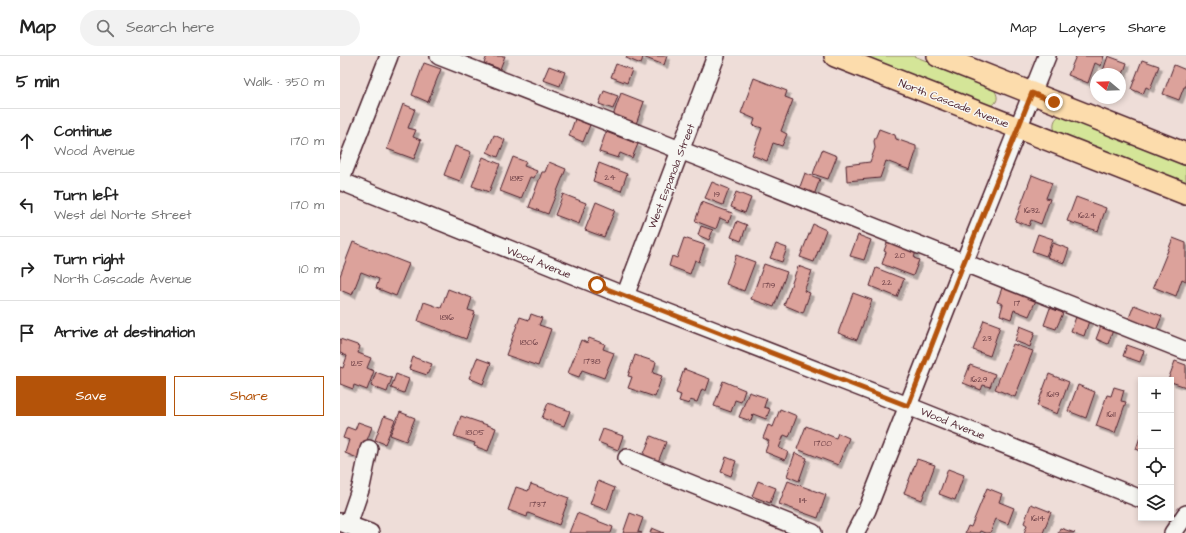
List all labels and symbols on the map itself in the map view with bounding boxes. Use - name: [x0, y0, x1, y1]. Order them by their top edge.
- north arrow: [1090, 68, 1126, 104]
- street label: North Cascade Avenue: [897, 76, 1011, 131]
- route end: [1045, 93, 1063, 111]
- street label: West Espanola Street: [644, 121, 699, 231]
- house number: 24: [604, 171, 616, 184]
- house number: 1815: [510, 172, 525, 185]
- house number: 19: [714, 188, 720, 201]
- house number: 1632: [1024, 204, 1041, 217]
- house number: 1624: [1078, 209, 1096, 222]
- street label: Wood Avenue: [504, 243, 573, 282]
- house number: 20: [895, 249, 906, 262]
- route start: [588, 276, 606, 294]
- house number: 22: [882, 276, 893, 289]
- house number: 1719: [763, 279, 775, 292]
- house number: 17: [1014, 297, 1021, 310]
- house number: 1816: [440, 311, 454, 324]
- house number: 23: [982, 332, 992, 345]
- house number: 1806: [520, 336, 539, 349]
- house number: 1738: [583, 355, 601, 368]
- house number: 125: [351, 357, 364, 370]
- house number: 1629: [970, 373, 988, 386]
- house number: 1619: [1046, 388, 1060, 401]
- street label: Wood Avenue: [918, 404, 987, 443]
- house number: 1611: [1106, 408, 1116, 421]
- house number: 1805: [465, 426, 485, 439]
- house number: 1700: [814, 437, 832, 450]
- house number: 114: [799, 494, 807, 507]
- house number: 1737: [530, 498, 547, 511]
- house number: 1614: [1031, 512, 1045, 525]

